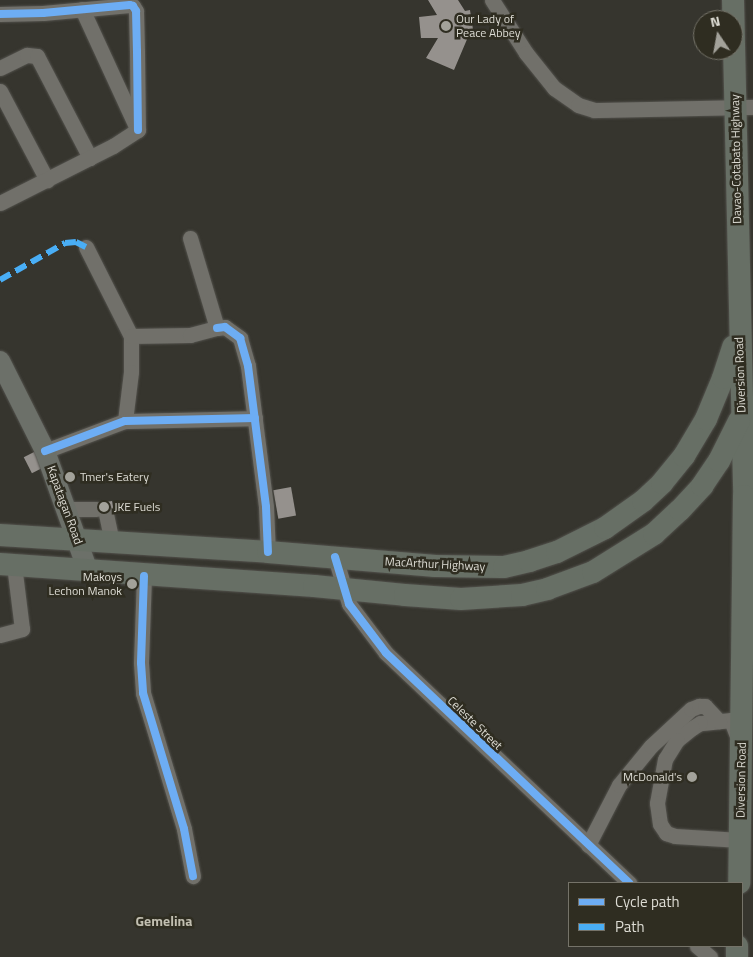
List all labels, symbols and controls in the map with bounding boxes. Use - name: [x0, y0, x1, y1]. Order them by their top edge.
- north arrow: [693, 10, 743, 60]
- text: N: [708, 10, 722, 32]
- place label: Our Lady of Peace Abbey: [456, 12, 521, 40]
- marker: Our Lady of Peace Abbey: [440, 20, 452, 32]
- street label: Davao-Cotabato Highway: [728, 94, 744, 224]
- street label: Diversion Road: [731, 337, 749, 413]
- street label: Kapatagan Road: [44, 464, 86, 546]
- place label: Tmer's Eatery: [80, 470, 149, 484]
- marker: Tmer's Eatery: [64, 471, 76, 483]
- place label: JKE Fuels: [114, 500, 160, 514]
- marker: JKE Fuels: [98, 501, 110, 513]
- street label: MacArthur Highway: [384, 554, 486, 574]
- place label: Makoys Lechon Manok: [49, 570, 122, 598]
- marker: Makoys Lechon Manok: [126, 578, 138, 590]
- street label: Celeste Street: [445, 693, 505, 753]
- street label: Diversion Road: [733, 742, 749, 818]
- place label: McDonald's: [623, 770, 682, 784]
- marker: McDonald's: [686, 771, 698, 783]
- legend: [568, 882, 743, 947]
- text: Cycle path: [615, 890, 680, 913]
- district label: Gemelina: [136, 913, 192, 929]
- text: Path: [615, 915, 645, 938]

